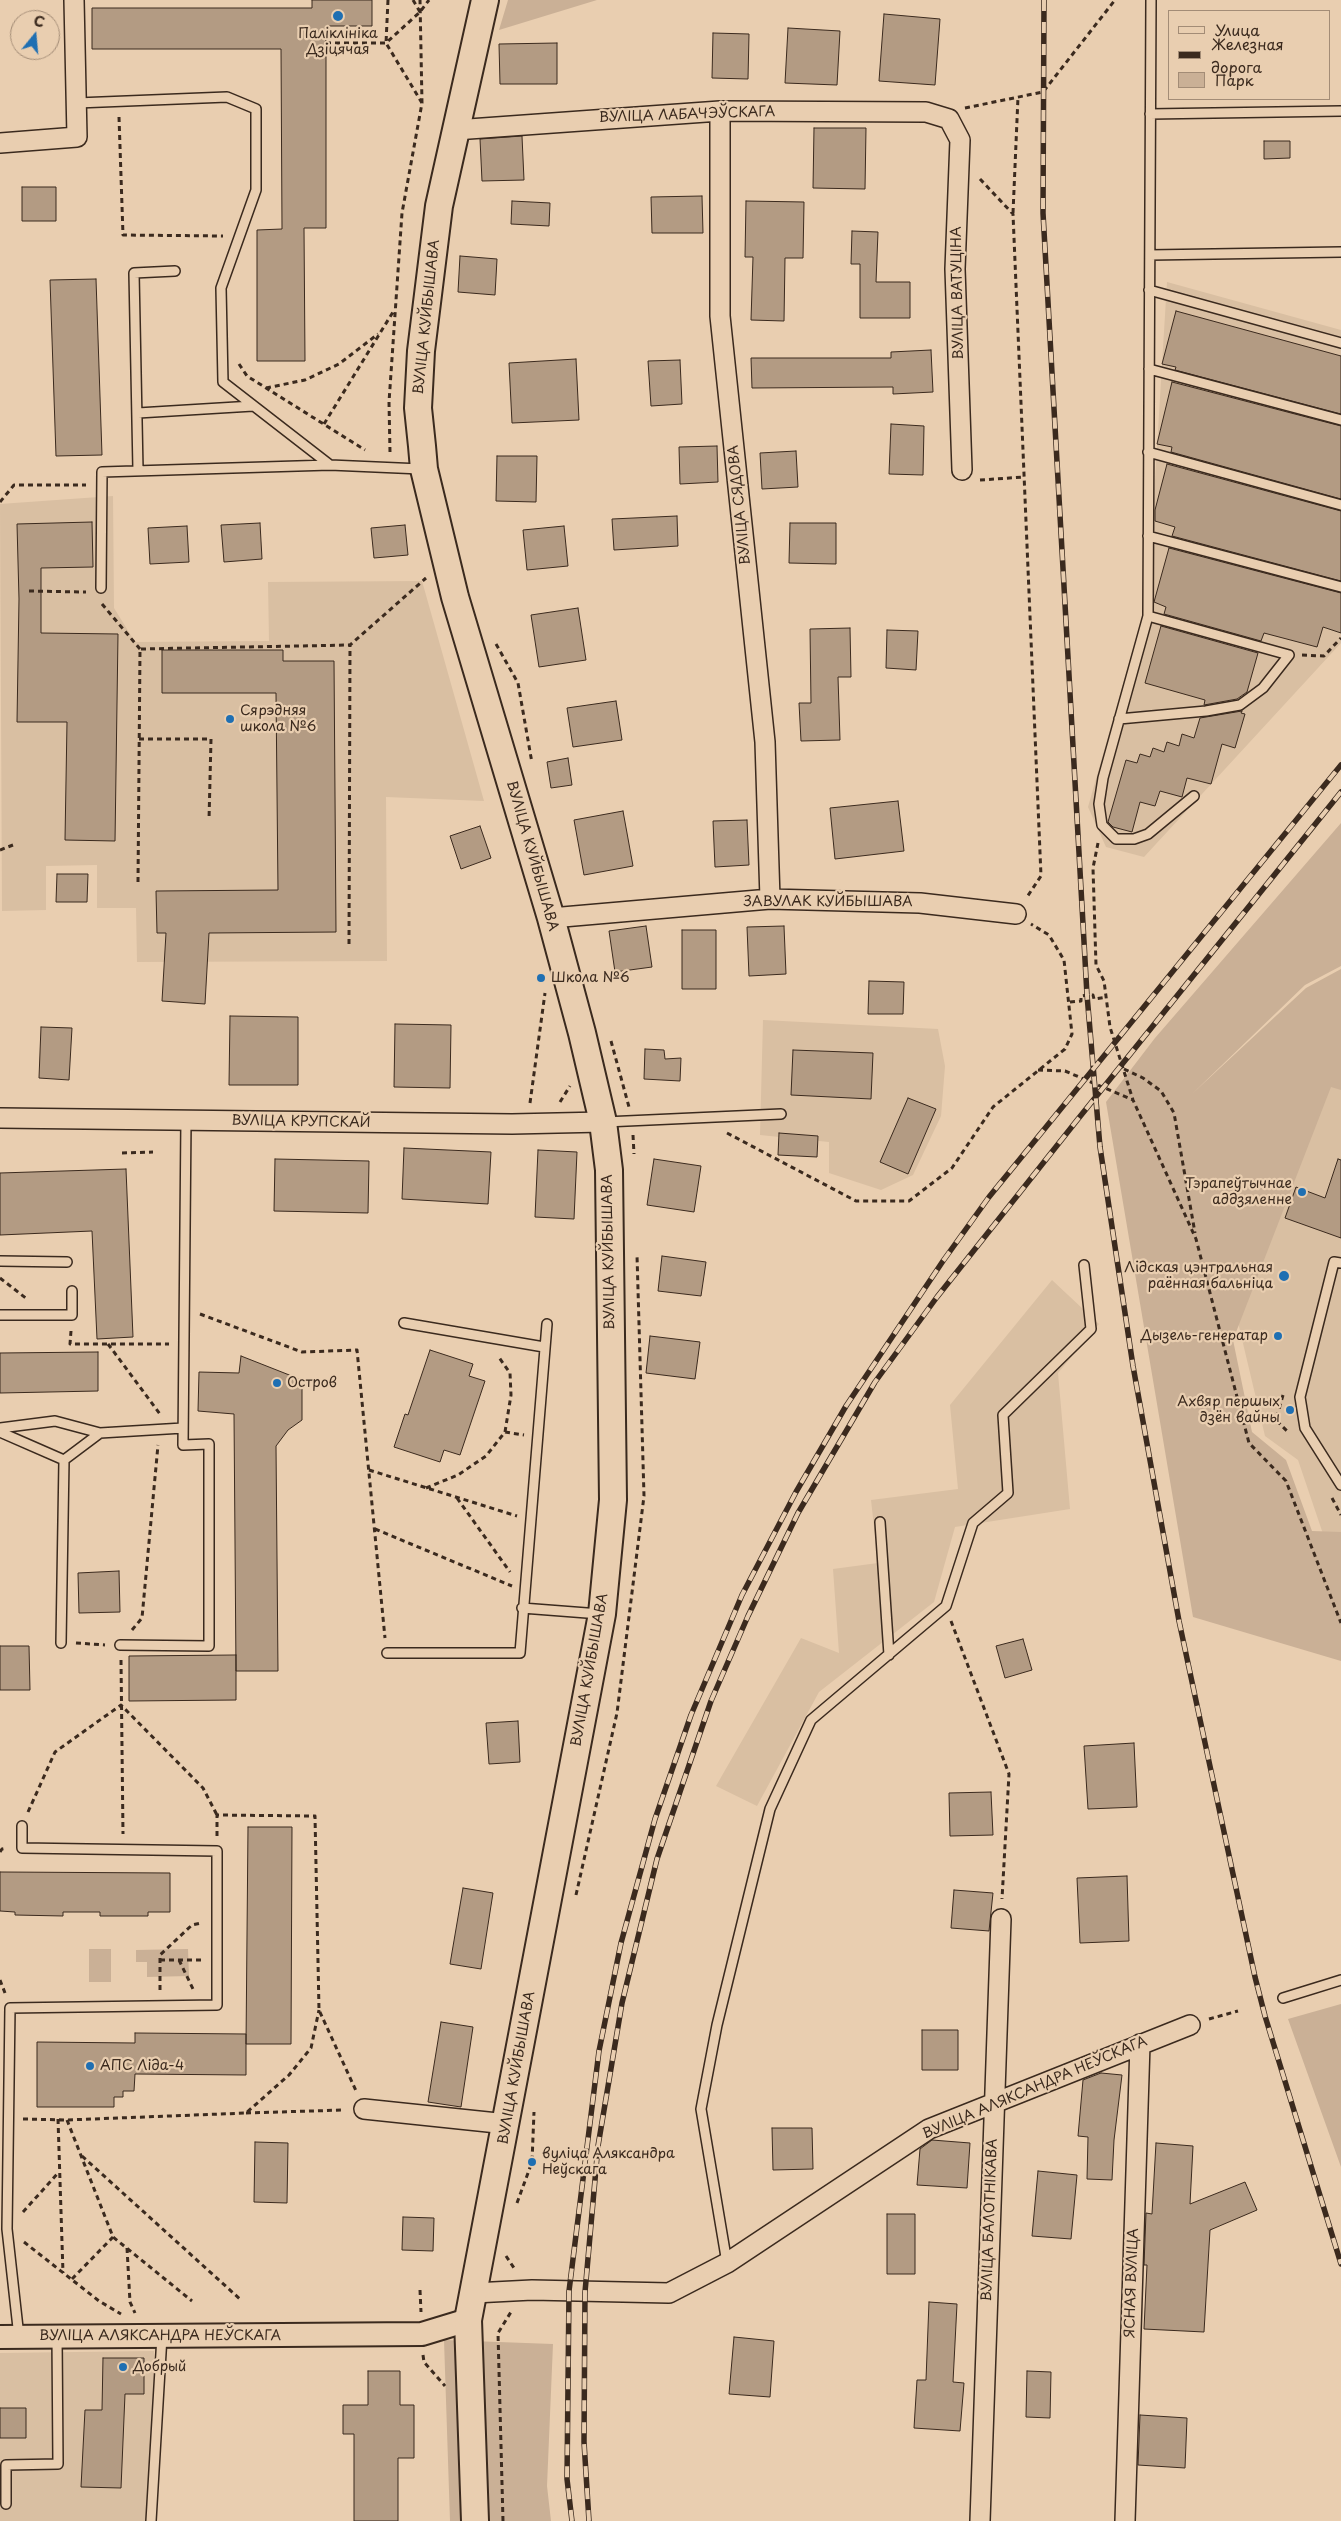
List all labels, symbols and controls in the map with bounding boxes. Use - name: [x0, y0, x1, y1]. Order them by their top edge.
- marker: Паліклініка Дзіцячая: [331, 9, 345, 23]
- north arrow: [10, 10, 60, 60]
- text: С: [31, 10, 47, 33]
- legend: [1168, 10, 1331, 100]
- text: Улица: [1215, 18, 1260, 41]
- place label: Паліклініка Дзіцячая: [298, 26, 378, 58]
- text: Железная дорога: [1211, 32, 1284, 78]
- text: Парк: [1215, 68, 1254, 91]
- street label: ВУЛІЦА ЛАБАЧЭЎСКАГА: [599, 104, 775, 126]
- street label: ВУЛІЦА ВАТУЦІНА: [948, 226, 968, 360]
- street label: ВУЛІЦА КУЙБЫШАВА: [411, 239, 443, 395]
- street label: ВУЛІЦА СЯДОВА: [725, 444, 755, 566]
- place label: Сярэдняя школа №6: [240, 703, 316, 736]
- marker: Сярэдняя школа №6: [224, 713, 236, 725]
- street label: ВУЛІЦА КУЙБЫШАВА: [502, 779, 562, 933]
- street label: ЗАВУЛАК КУЙБЫШАВА: [743, 894, 913, 910]
- place label: Школа №6: [551, 970, 630, 986]
- marker: Школа №6: [535, 972, 547, 984]
- street label: ВУЛІЦА КРУПСКАЙ: [231, 1112, 371, 1132]
- street label: ВУЛІЦА КУЙБЫШАВА: [599, 1174, 619, 1330]
- place label: Тэрапеўтычнае аддзяленне: [1185, 1176, 1292, 1208]
- marker: Тэрапеўтычнае аддзяленне: [1296, 1186, 1308, 1198]
- place label: Лідская цэнтральная раённая бальніца: [1124, 1260, 1273, 1292]
- marker: Лідская цэнтральная раённая бальніца: [1277, 1269, 1291, 1283]
- place label: Дызель-генератар: [1141, 1328, 1268, 1344]
- marker: Дызель-генератар: [1272, 1330, 1284, 1342]
- place label: Остров: [287, 1375, 337, 1391]
- marker: Остров: [271, 1377, 283, 1389]
- place label: Ахвяр першых дзён вайны: [1177, 1394, 1280, 1426]
- marker: Ахвяр першых дзён вайны: [1284, 1404, 1296, 1416]
- street label: ВУЛІЦА КУЙБЫШАВА: [568, 1592, 612, 1748]
- street label: ВУЛІЦА КУЙБЫШАВА: [495, 1990, 539, 2146]
- street label: ВУЛІЦА АЛЯКСАНДРА НЕЎСКАГА: [920, 2033, 1150, 2143]
- place label: АПС Ліда-4: [100, 2058, 184, 2074]
- marker: АПС Ліда-4: [84, 2060, 96, 2072]
- street label: ВУЛІЦА БАЛОТНІКАВА: [979, 2138, 1001, 2302]
- place label: вуліца Аляксандра Неўскага: [542, 2146, 675, 2178]
- marker: вуліца Аляксандра Неўскага: [526, 2156, 538, 2168]
- street label: ЯСНАЯ ВУЛІЦА: [1122, 2228, 1142, 2338]
- street label: ВУЛІЦА АЛЯКСАНДРА НЕЎСКАГА: [39, 2328, 281, 2344]
- place label: Добрый: [133, 2359, 186, 2375]
- marker: Добрый: [117, 2361, 129, 2373]

